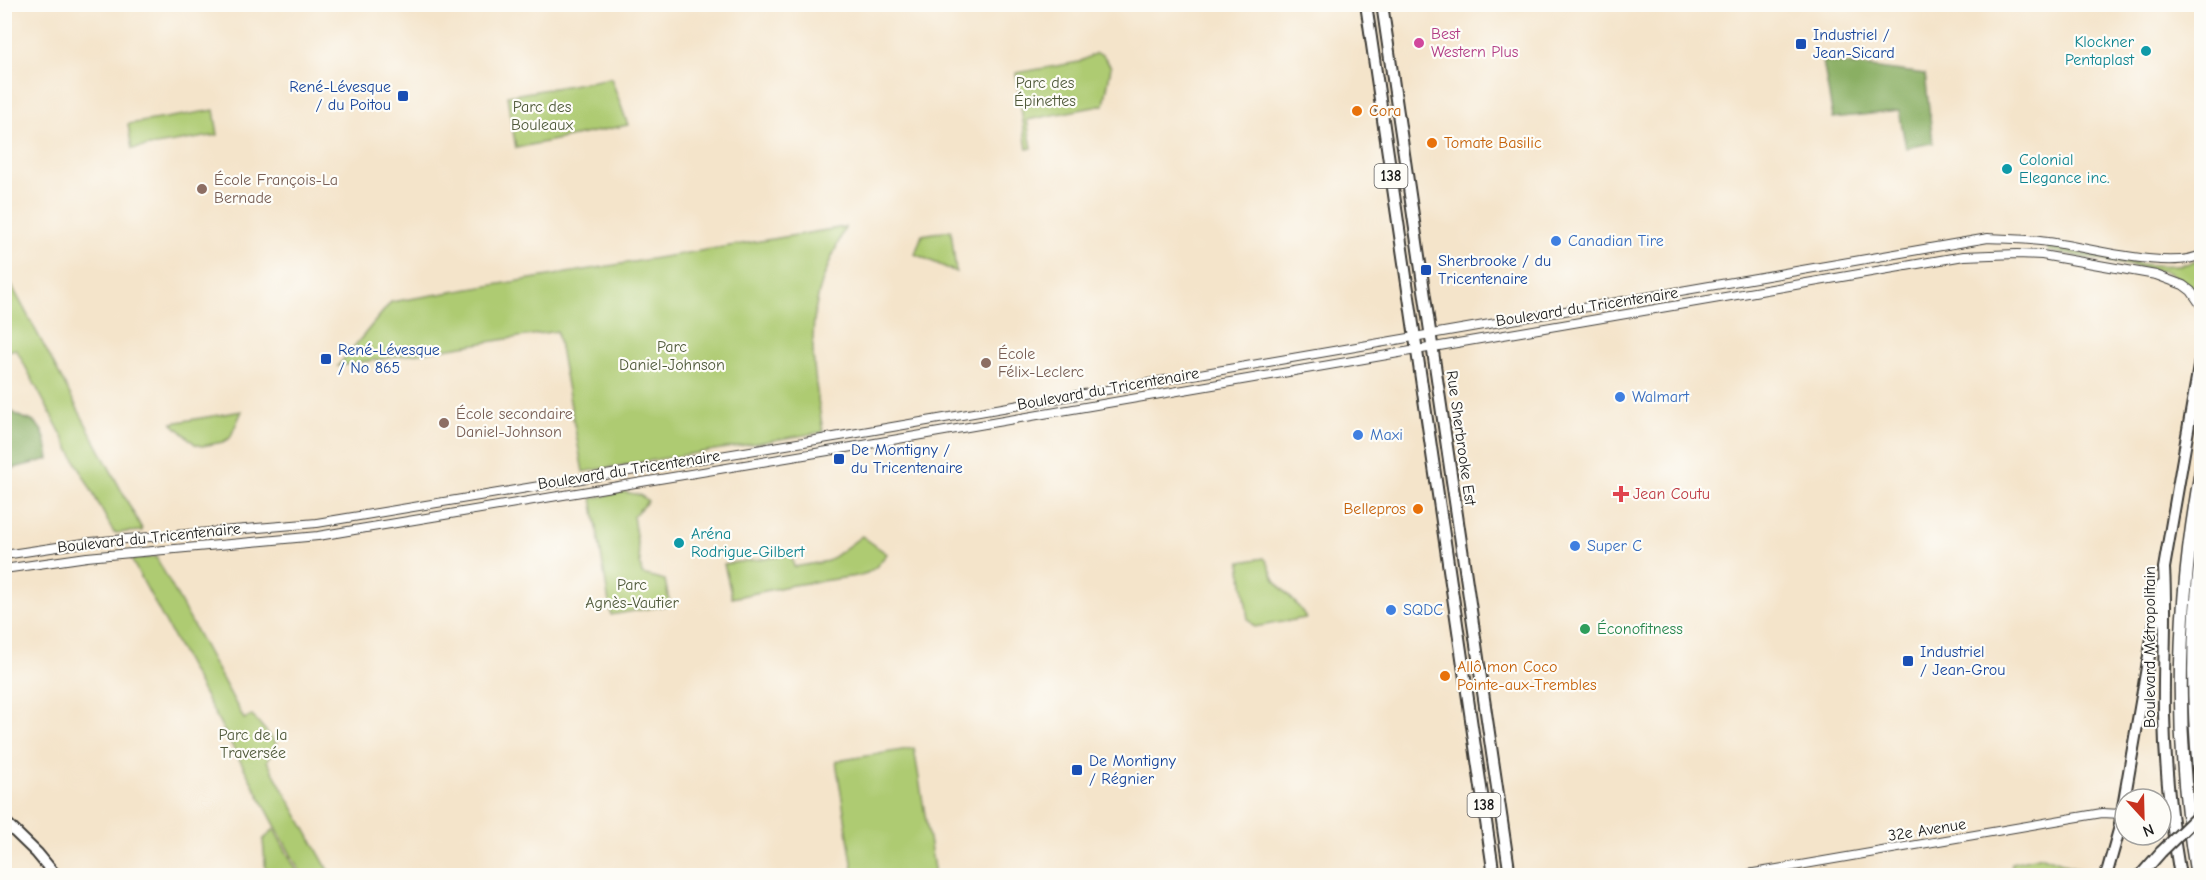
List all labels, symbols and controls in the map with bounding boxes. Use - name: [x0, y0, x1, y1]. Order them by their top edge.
- place label: Best Western Plus: [1431, 25, 1519, 61]
- place label: Industriel / Jean-Sicard: [1813, 26, 1895, 62]
- place label: Klockner Pentaplast: [2065, 33, 2135, 69]
- marker: Best Western Plus: [1412, 36, 1426, 50]
- marker: Industriel / Jean-Sicard: [1794, 37, 1808, 51]
- marker: Klockner Pentaplast: [2139, 44, 2153, 58]
- park label: Parc des Épinettes: [1014, 74, 1076, 110]
- place label: René-Lévesque / du Poitou: [289, 78, 391, 114]
- marker: René-Lévesque / du Poitou: [396, 89, 410, 103]
- park label: Parc des Bouleaux: [511, 98, 573, 134]
- place label: Cora: [1369, 102, 1402, 120]
- marker: Cora: [1350, 104, 1364, 118]
- place label: Tomate Basilic: [1444, 134, 1542, 152]
- marker: Tomate Basilic: [1425, 136, 1439, 150]
- place label: Colonial Elegance inc.: [2019, 151, 2109, 187]
- marker: Colonial Elegance inc.: [2000, 162, 2014, 176]
- road number: 138: [1374, 164, 1408, 188]
- place label: École François-La Bernade: [214, 170, 338, 207]
- marker: École François-La Bernade: [195, 182, 209, 196]
- place label: Canadian Tire: [1568, 232, 1664, 250]
- marker: Canadian Tire: [1549, 234, 1563, 248]
- place label: Sherbrooke / du Tricentenaire: [1438, 252, 1551, 288]
- marker: Sherbrooke / du Tricentenaire: [1419, 263, 1433, 277]
- street label: Boulevard du Tricentenaire: [1495, 284, 1679, 330]
- park label: Parc Daniel-Johnson: [619, 338, 725, 374]
- place label: René-Lévesque / No 865: [338, 341, 440, 377]
- place label: École Félix-Leclerc: [998, 344, 1084, 381]
- marker: René-Lévesque / No 865: [319, 352, 333, 366]
- marker: École Félix-Leclerc: [979, 356, 993, 370]
- street label: Boulevard du Tricentenaire: [1016, 364, 1200, 414]
- street label: Rue Sherbrooke Est: [1443, 369, 1479, 507]
- place label: Walmart: [1632, 388, 1689, 406]
- marker: Walmart: [1613, 390, 1627, 404]
- place label: École secondaire Daniel-Johnson: [456, 404, 573, 441]
- marker: École secondaire Daniel-Johnson: [437, 416, 451, 430]
- place label: Maxi: [1370, 426, 1403, 444]
- marker: Maxi: [1351, 428, 1365, 442]
- place label: De Montigny / du Tricentenaire: [851, 441, 963, 477]
- street label: Boulevard du Tricentenaire: [537, 447, 721, 493]
- marker: De Montigny / du Tricentenaire: [832, 452, 846, 466]
- place label: Jean Coutu: [1633, 485, 1710, 503]
- marker: Jean Coutu: [1614, 487, 1628, 501]
- place label: Bellepros: [1343, 500, 1406, 518]
- marker: Bellepros: [1411, 502, 1425, 516]
- street label: Boulevard du Tricentenaire: [56, 519, 242, 557]
- place label: Aréna Rodrigue-Gilbert: [691, 525, 805, 561]
- marker: Aréna Rodrigue-Gilbert: [672, 536, 686, 550]
- place label: Super C: [1587, 537, 1642, 555]
- marker: Super C: [1568, 539, 1582, 553]
- street label: Boulevard Métropolitain: [2141, 566, 2159, 728]
- park label: Parc Agnès-Vautier: [585, 576, 679, 612]
- place label: SQDC: [1403, 601, 1443, 619]
- marker: SQDC: [1384, 603, 1398, 617]
- place label: Éconofitness: [1597, 619, 1683, 638]
- marker: Éconofitness: [1578, 622, 1592, 636]
- place label: Industriel / Jean-Grou: [1920, 643, 2005, 679]
- marker: Industriel / Jean-Grou: [1901, 654, 1915, 668]
- place label: Allô mon Coco Pointe-aux-Trembles: [1457, 658, 1597, 694]
- marker: Allô mon Coco Pointe-aux-Trembles: [1438, 669, 1452, 683]
- park label: Parc de la Traversée: [218, 726, 288, 762]
- place label: De Montigny / Régnier: [1089, 752, 1177, 788]
- marker: De Montigny / Régnier: [1070, 763, 1084, 777]
- north arrow: [2113, 787, 2173, 847]
- road number: 138: [1468, 793, 1500, 817]
- street label: 32e Avenue: [1887, 815, 1967, 845]
- text: N: [2140, 820, 2156, 840]

